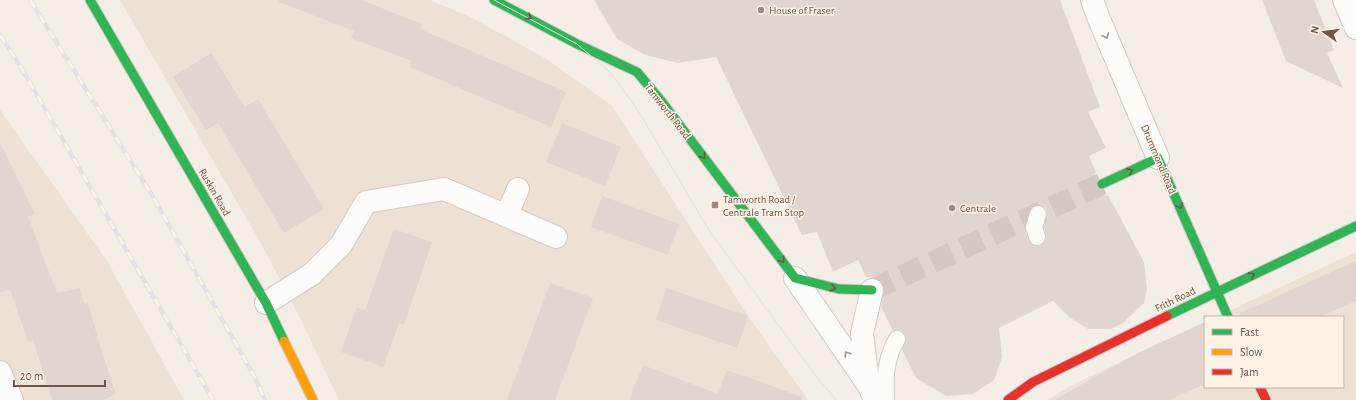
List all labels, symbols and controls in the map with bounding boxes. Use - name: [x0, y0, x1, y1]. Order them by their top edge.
- marker: House of Fraser: [756, 5, 766, 15]
- place label: House of Fraser: [769, 5, 835, 16]
- north arrow: [1304, 12, 1344, 52]
- one-way arrow: [525, 13, 532, 20]
- text: N: [1309, 25, 1321, 35]
- one-way arrow: [1101, 32, 1109, 40]
- street label: Tamworth Road: [643, 81, 693, 141]
- street label: Drummond Road: [1139, 123, 1178, 196]
- one-way arrow: [698, 152, 705, 159]
- street label: Ruskin Road: [197, 167, 233, 218]
- one-way arrow: [1126, 168, 1133, 176]
- place label: Tamworth Road / Centrale Tram Stop: [723, 194, 805, 218]
- marker: Tamworth Road / Centrale Tram Stop: [710, 200, 720, 210]
- marker: Centrale: [947, 203, 957, 213]
- place label: Centrale: [960, 203, 996, 214]
- one-way arrow: [1175, 203, 1183, 210]
- one-way arrow: [777, 255, 784, 262]
- one-way arrow: [1248, 272, 1255, 280]
- one-way arrow: [830, 283, 836, 291]
- street label: Frith Road: [1153, 285, 1197, 314]
- legend: [1204, 316, 1344, 388]
- text: Fast: [1240, 326, 1259, 338]
- text: Slow: [1240, 346, 1262, 358]
- one-way arrow: [844, 351, 852, 358]
- scale bar: [14, 362, 105, 388]
- text: Jam: [1240, 366, 1259, 378]
- text: 20 m: [20, 370, 43, 382]

